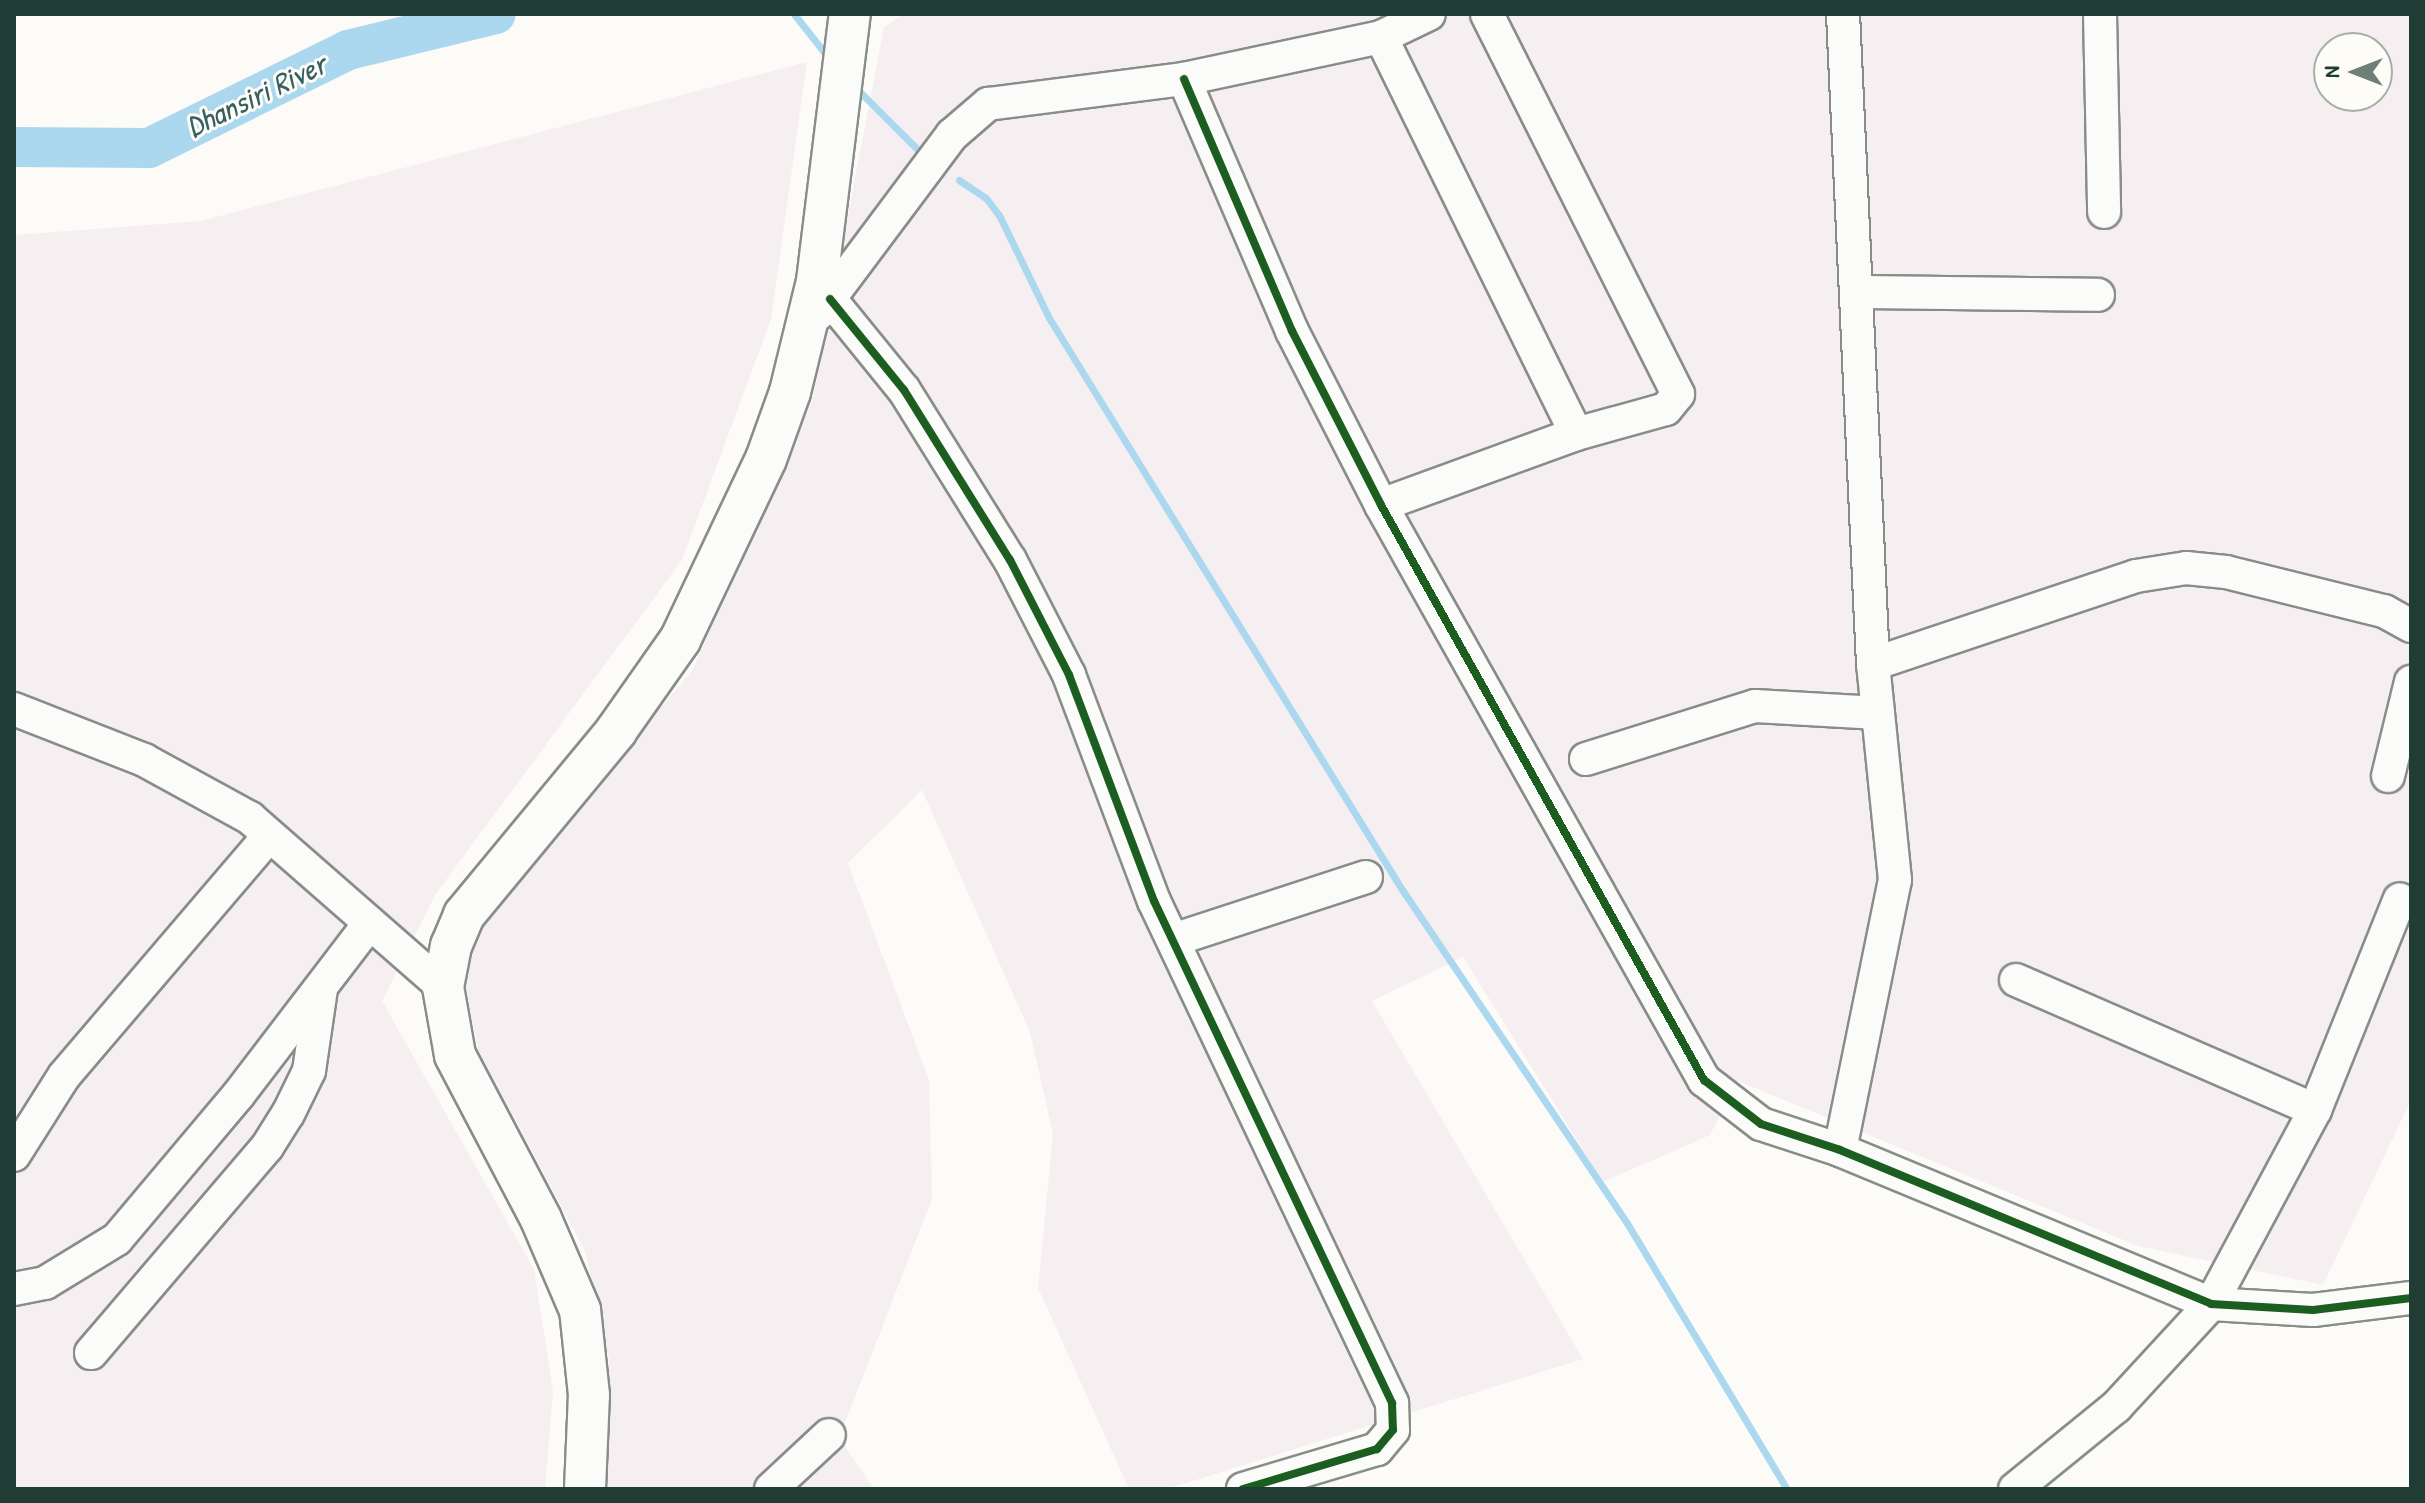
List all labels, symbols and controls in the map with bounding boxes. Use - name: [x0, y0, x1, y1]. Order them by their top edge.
- north arrow: [2313, 32, 2393, 112]
- water label: Dhansiri River: [180, 46, 332, 144]
- text: N: [2316, 66, 2346, 78]

